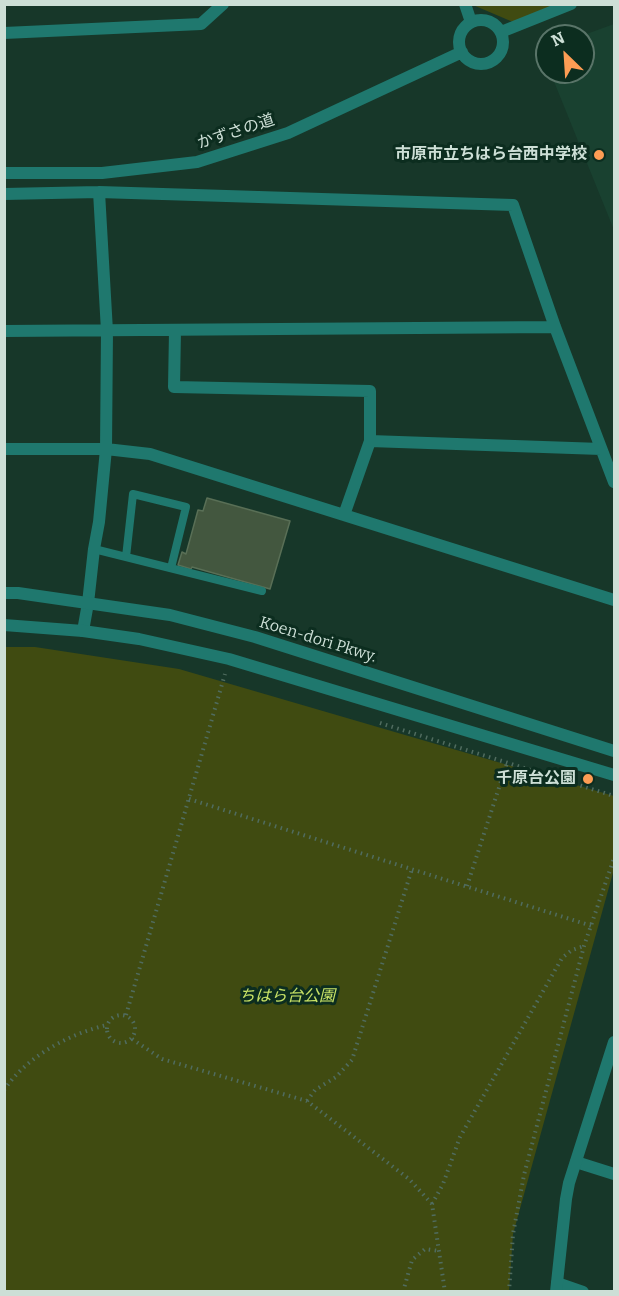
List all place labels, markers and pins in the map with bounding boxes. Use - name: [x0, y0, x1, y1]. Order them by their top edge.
- place label: 市原市立ちはら台西中学校: [395, 145, 587, 165]
- marker: 市原市立ちはら台西中学校: [592, 148, 606, 162]
- place label: 千原台公園: [496, 769, 576, 789]
- marker: 千原台公園: [581, 772, 595, 786]

